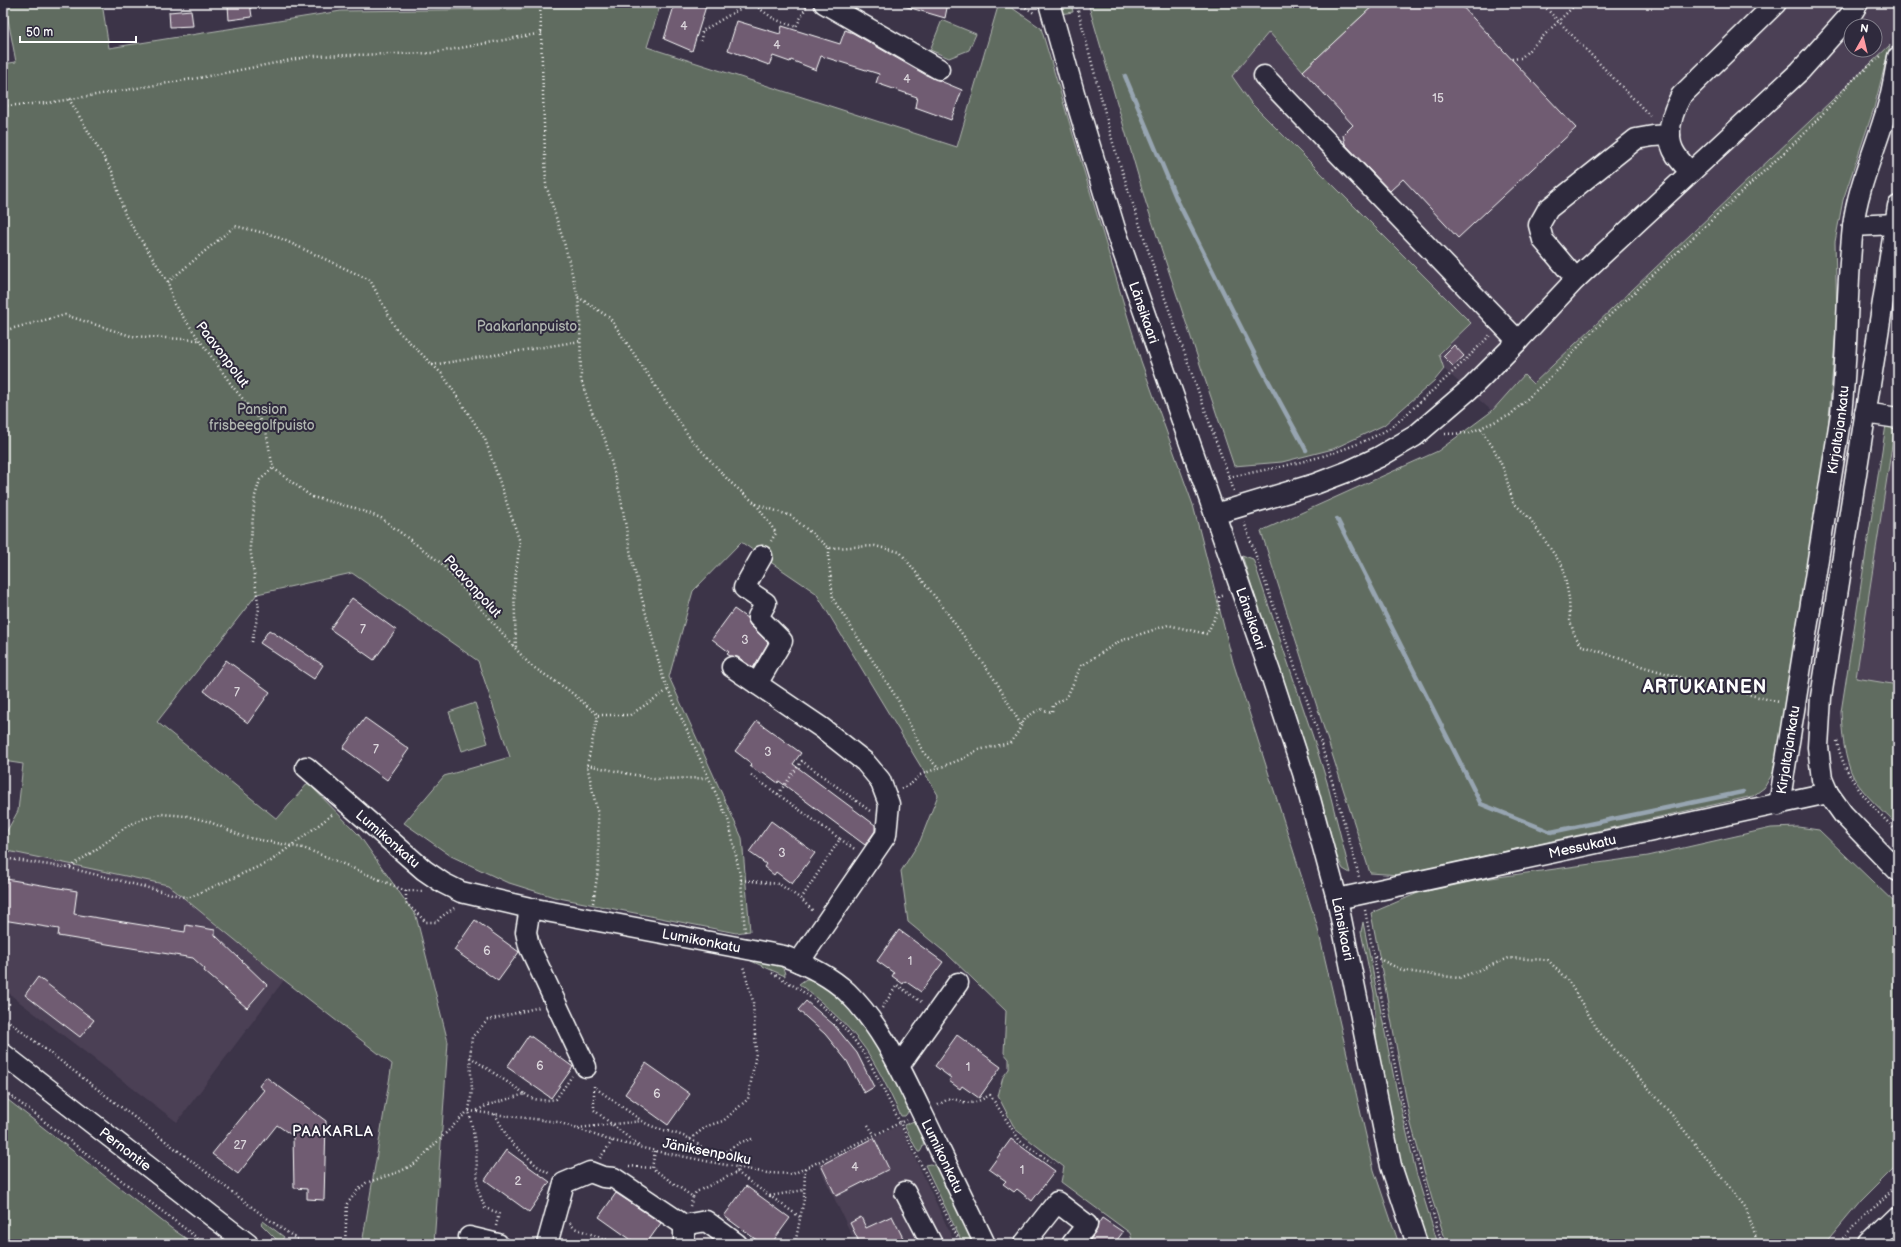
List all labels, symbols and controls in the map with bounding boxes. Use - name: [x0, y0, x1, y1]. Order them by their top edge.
- scale bar: [20, 18, 136, 44]
- north arrow: [1843, 18, 1883, 58]
- house number: 4: [680, 19, 688, 34]
- text: N: [1859, 22, 1869, 36]
- text: 50 m: [26, 25, 53, 40]
- house number: 4: [773, 38, 781, 53]
- house number: 4: [903, 72, 911, 87]
- house number: 15: [1432, 91, 1444, 106]
- street label: Länsikaari: [1125, 279, 1162, 346]
- street label: Paavonpolut: [192, 318, 253, 391]
- park label: Paakarlanpuisto: [477, 318, 577, 335]
- street label: Kirjaltajankatu: [1824, 385, 1853, 475]
- park label: Pansion frisbeegolfpuisto: [209, 401, 315, 434]
- street label: Paavonpolut: [440, 552, 505, 621]
- street label: Länsikaari: [1232, 585, 1269, 652]
- house number: 7: [360, 622, 366, 637]
- house number: 3: [741, 633, 749, 648]
- district label: ARTUKAINEN: [1642, 677, 1767, 698]
- house number: 7: [234, 685, 240, 700]
- street label: Kirjaltajankatu: [1773, 704, 1804, 795]
- house number: 7: [373, 742, 379, 757]
- house number: 3: [764, 745, 772, 760]
- street label: Lumikonkatu: [352, 806, 423, 872]
- street label: Messukatu: [1547, 831, 1618, 862]
- house number: 3: [778, 846, 786, 861]
- street label: Länsikaari: [1328, 896, 1357, 962]
- street label: Lumikonkatu: [660, 925, 742, 957]
- house number: 6: [483, 944, 491, 959]
- house number: 1: [908, 954, 912, 969]
- house number: 6: [536, 1059, 544, 1074]
- house number: 1: [966, 1060, 970, 1075]
- house number: 6: [653, 1087, 661, 1102]
- street label: Lumikonkatu: [917, 1117, 967, 1196]
- district label: PAAKARLA: [292, 1122, 374, 1141]
- street label: Pernontie: [96, 1124, 155, 1175]
- street label: Jäniksenpolku: [661, 1135, 753, 1168]
- house number: 27: [234, 1138, 247, 1153]
- house number: 4: [851, 1160, 859, 1175]
- house number: 1: [1020, 1163, 1024, 1178]
- house number: 2: [514, 1174, 522, 1189]

